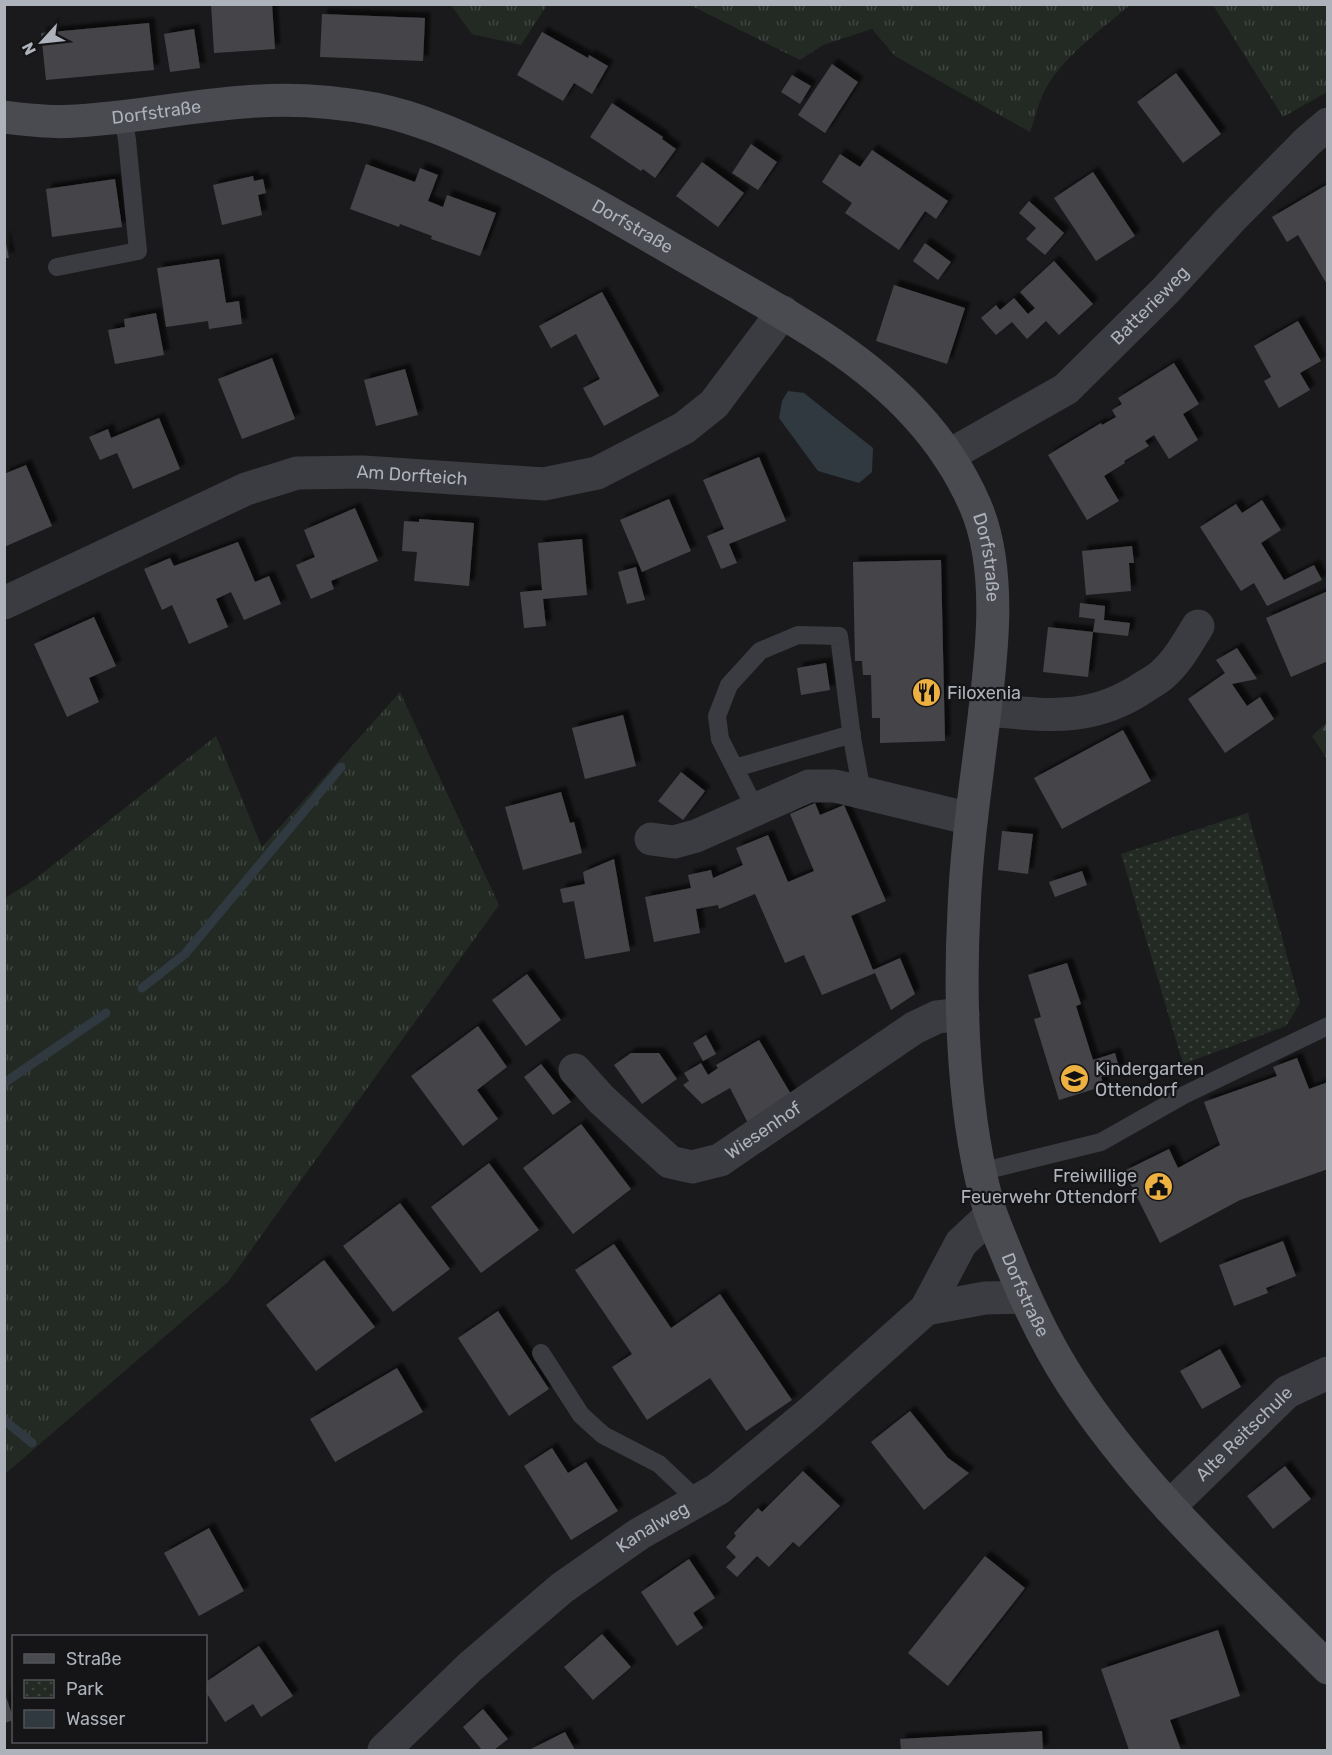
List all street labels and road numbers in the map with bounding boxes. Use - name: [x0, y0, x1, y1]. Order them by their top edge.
- street label: Dorfstraße: [110, 95, 202, 129]
- street label: Dorfstraße: [588, 194, 677, 258]
- street label: Batterieweg: [1106, 261, 1193, 350]
- street label: Am Dorfteich: [356, 461, 468, 490]
- street label: Dorfstraße: [968, 510, 1004, 602]
- street label: Wiesenhof: [721, 1097, 805, 1164]
- street label: Dorfstraße: [997, 1250, 1054, 1341]
- street label: Alte Reitschule: [1191, 1382, 1297, 1486]
- street label: Kanalweg: [612, 1497, 693, 1558]

